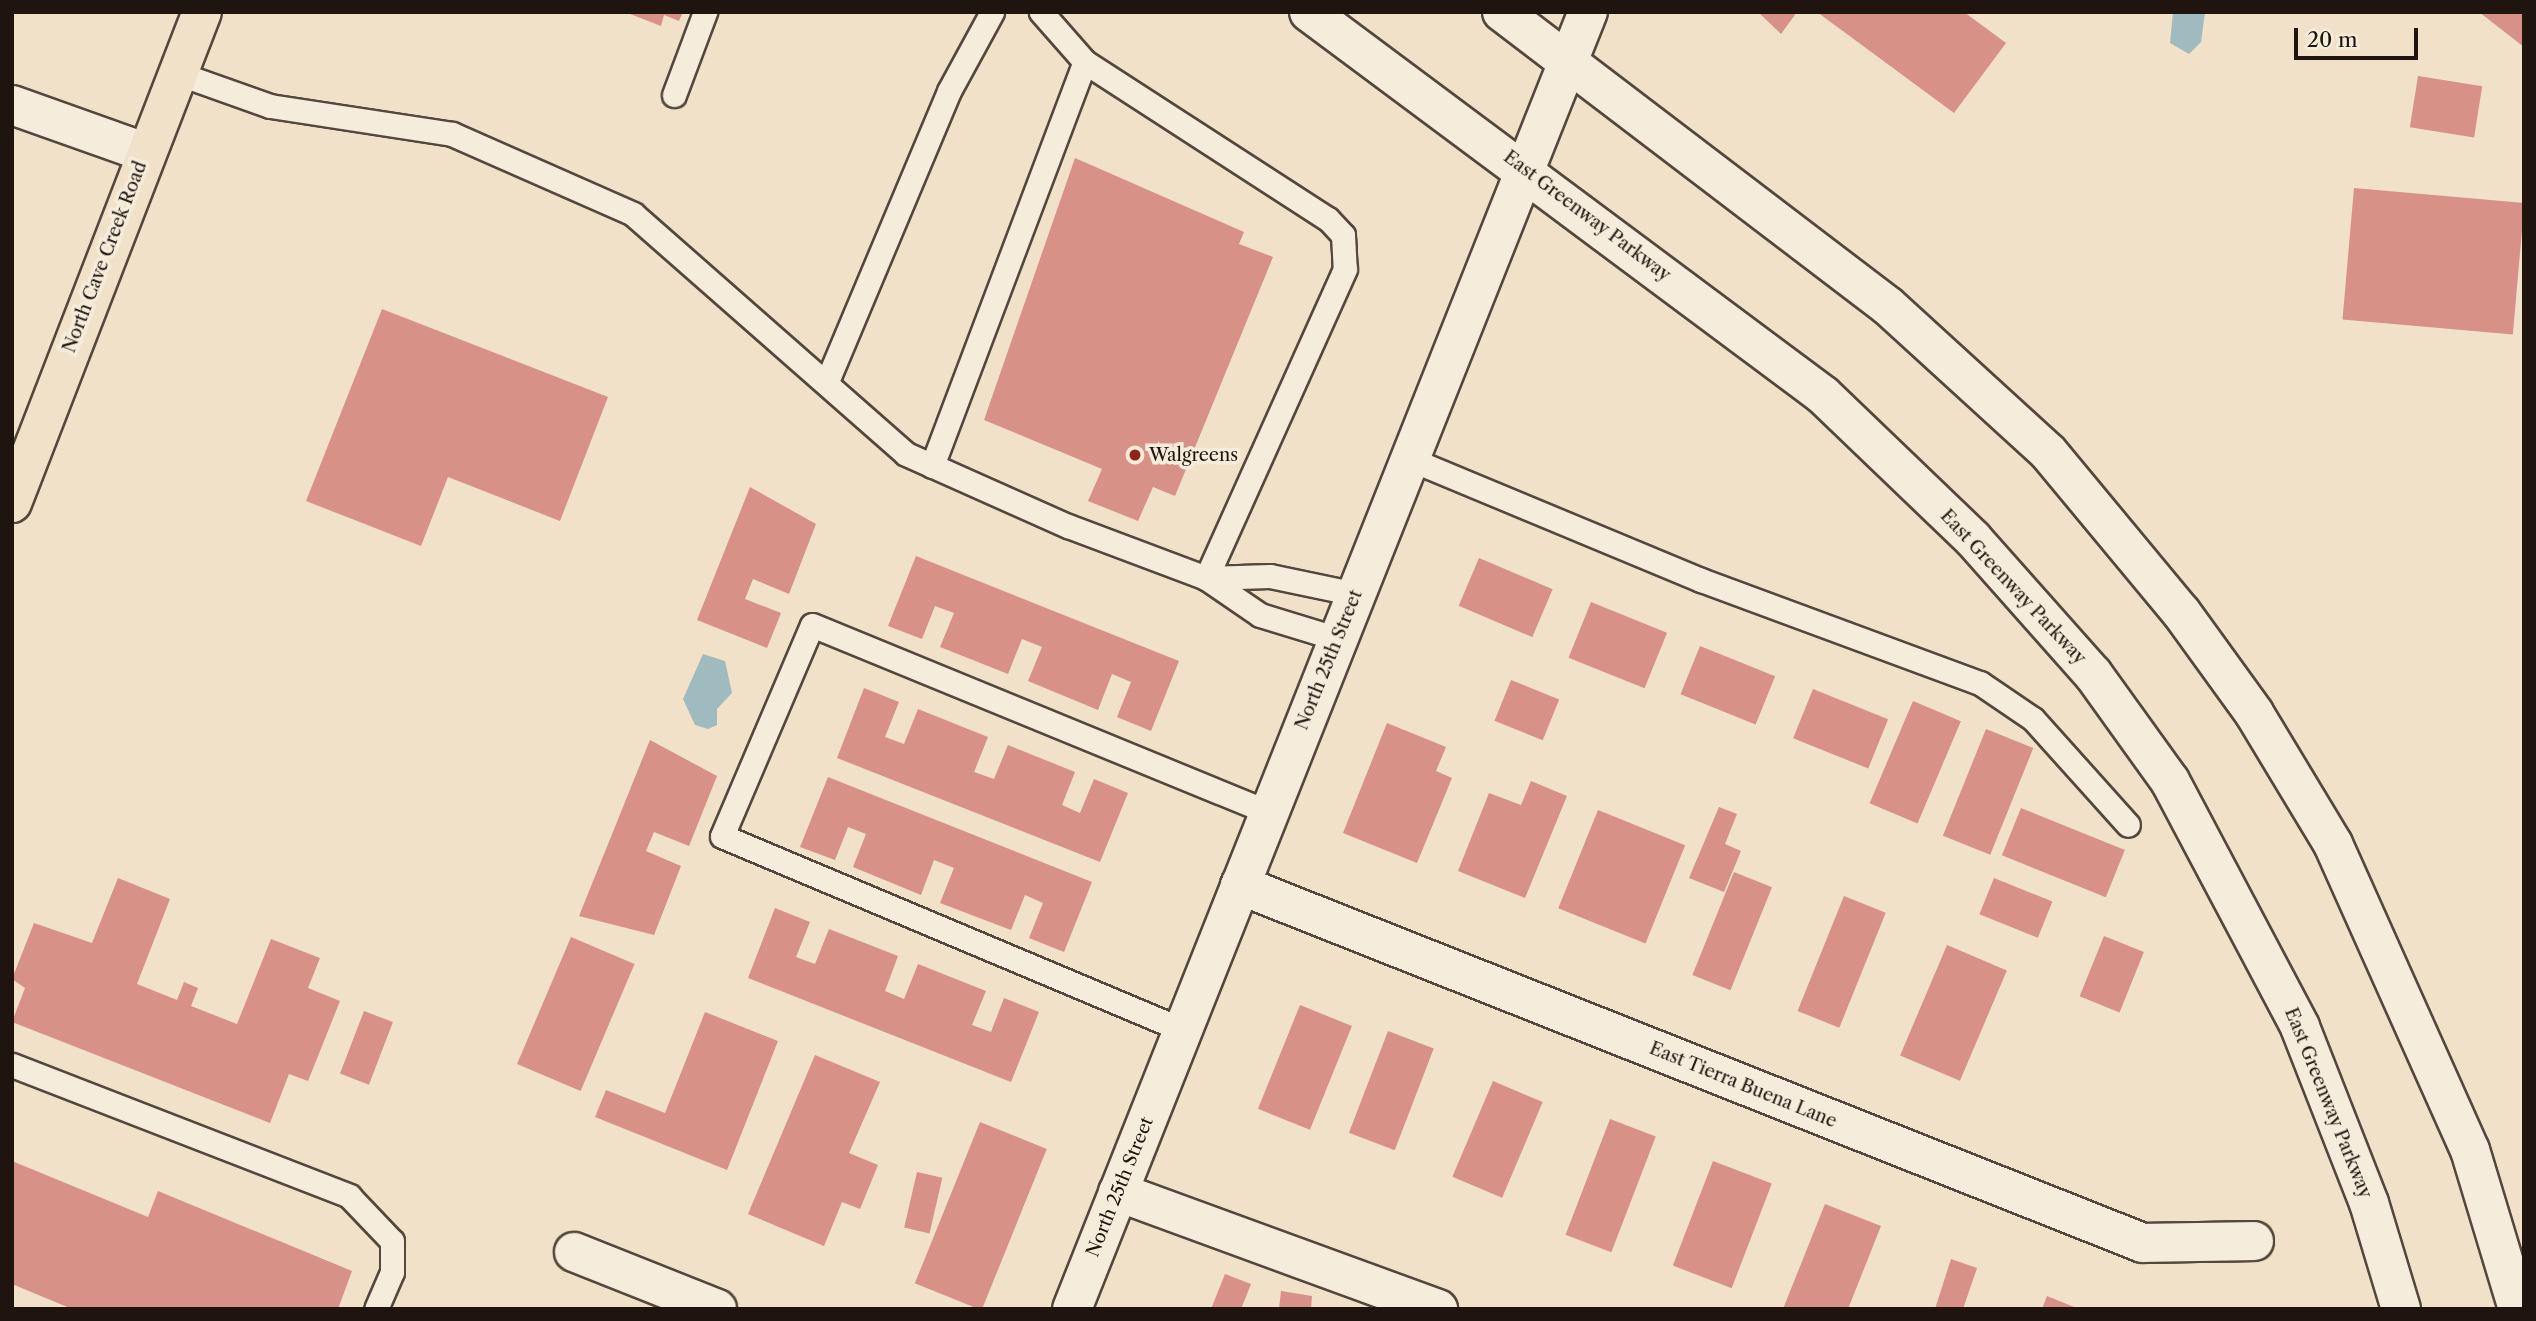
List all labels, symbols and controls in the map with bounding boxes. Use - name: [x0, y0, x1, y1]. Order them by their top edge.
- scale bar: [2298, 14, 2422, 58]
- text: 20 m: [2307, 27, 2358, 52]
- street label: East Greenway Parkway: [1499, 146, 1675, 286]
- street label: North Cave Creek Road: [58, 158, 152, 356]
- place label: Walgreens: [1149, 444, 1238, 466]
- marker: Walgreens: [1127, 447, 1143, 463]
- street label: East Greenway Parkway: [1936, 505, 2090, 669]
- street label: North 25th Street: [1291, 587, 1367, 733]
- street label: East Greenway Parkway: [2280, 1004, 2376, 1202]
- street label: East Tierra Buena Lane: [1646, 1037, 1840, 1133]
- street label: North 25th Street: [1082, 1114, 1158, 1260]

